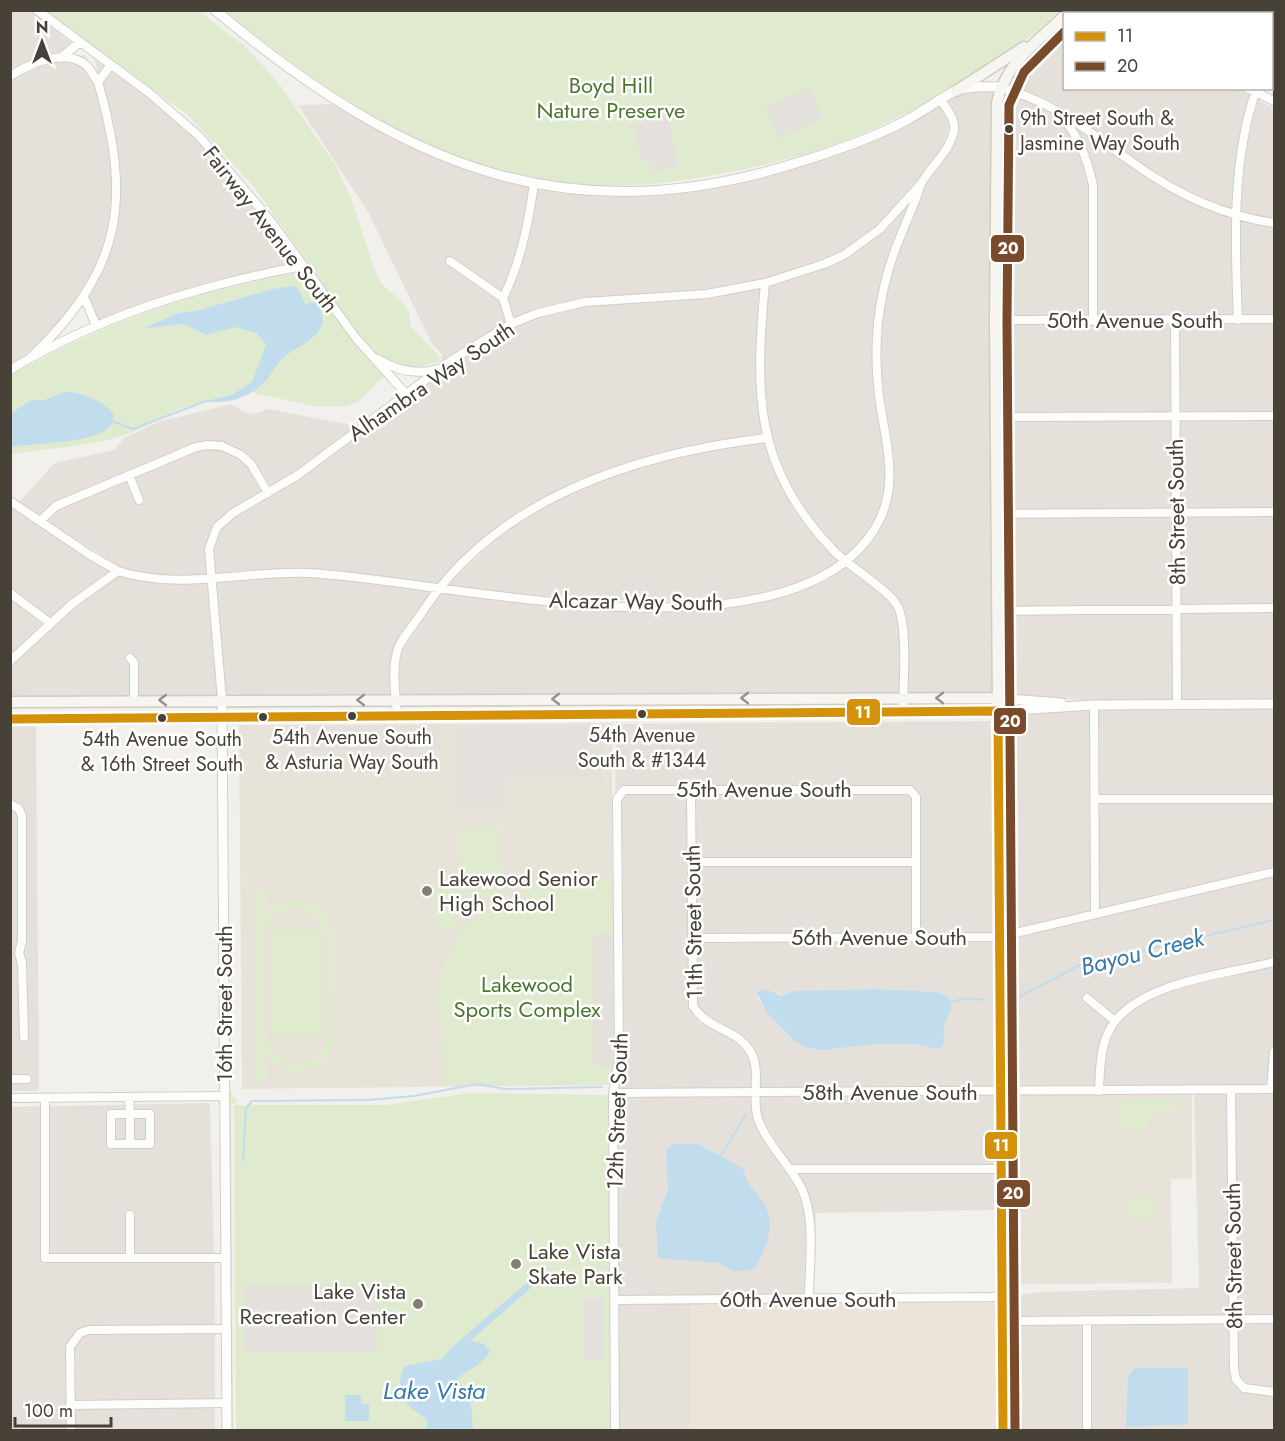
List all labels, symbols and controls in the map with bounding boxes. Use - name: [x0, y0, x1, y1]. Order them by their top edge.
- north arrow: [12, 12, 72, 72]
- legend: [1063, 12, 1273, 90]
- text: N: [36, 16, 48, 39]
- text: 11: [1117, 23, 1133, 49]
- text: 20: [1117, 53, 1138, 79]
- park label: Boyd Hill Nature Preserve: [537, 69, 685, 126]
- place label: 9th Street South & Jasmine Way South: [1017, 104, 1180, 158]
- marker: 9th Street South & Jasmine Way South: [1003, 123, 1015, 135]
- street label: Fairway Avenue South: [196, 139, 346, 319]
- line badge: 20: [990, 234, 1025, 263]
- text: 20: [997, 237, 1019, 260]
- street label: 50th Avenue South: [1047, 304, 1223, 336]
- street label: Alhambra Way South: [341, 313, 521, 449]
- street label: 8th Street South: [1159, 438, 1193, 586]
- street label: Alcazar Way South: [549, 583, 723, 619]
- one-way arrow: [740, 692, 749, 704]
- one-way arrow: [935, 692, 944, 704]
- one-way arrow: [552, 693, 561, 705]
- one-way arrow: [159, 694, 168, 706]
- one-way arrow: [357, 694, 366, 706]
- line badge: 11: [846, 698, 881, 726]
- text: 11: [855, 701, 871, 724]
- line badge: 20: [993, 707, 1027, 735]
- marker: 54th Avenue South & #1344: [636, 708, 648, 720]
- marker: 54th Avenue South & Asturia Way South: [346, 710, 358, 722]
- text: 20: [999, 710, 1021, 733]
- unlabelled marker: [257, 711, 269, 723]
- marker: 54th Avenue South & 16th Street South: [156, 712, 168, 724]
- place label: 54th Avenue South & #1344: [578, 721, 707, 775]
- place label: 54th Avenue South & Asturia Way South: [265, 723, 439, 777]
- place label: 54th Avenue South & 16th Street South: [81, 725, 243, 779]
- street label: 55th Avenue South: [676, 773, 852, 805]
- street label: 11th Street South: [676, 844, 710, 1000]
- place label: Lakewood Senior High School: [439, 862, 598, 919]
- marker: Lakewood Senior High School: [420, 884, 434, 898]
- water label: Bayou Creek: [1077, 919, 1209, 984]
- street label: 56th Avenue South: [791, 921, 967, 953]
- street label: 16th Street South: [208, 925, 240, 1083]
- park label: Lakewood Sports Complex: [454, 968, 601, 1025]
- street label: 12th Street South: [598, 1032, 636, 1190]
- street label: 58th Avenue South: [802, 1076, 978, 1108]
- line badge: 11: [984, 1131, 1018, 1160]
- text: 11: [993, 1134, 1009, 1157]
- line badge: 20: [996, 1179, 1031, 1208]
- text: 20: [1002, 1182, 1024, 1205]
- street label: 8th Street South: [1216, 1182, 1250, 1330]
- place label: Lake Vista Skate Park: [528, 1235, 623, 1292]
- marker: Lake Vista Skate Park: [509, 1257, 523, 1271]
- place label: Lake Vista Recreation Center: [239, 1275, 406, 1332]
- street label: 60th Avenue South: [720, 1283, 896, 1315]
- marker: Lake Vista Recreation Center: [411, 1297, 425, 1311]
- water label: Lake Vista: [383, 1373, 485, 1408]
- scale bar: [15, 1390, 111, 1428]
- text: 100 m: [24, 1398, 73, 1424]

